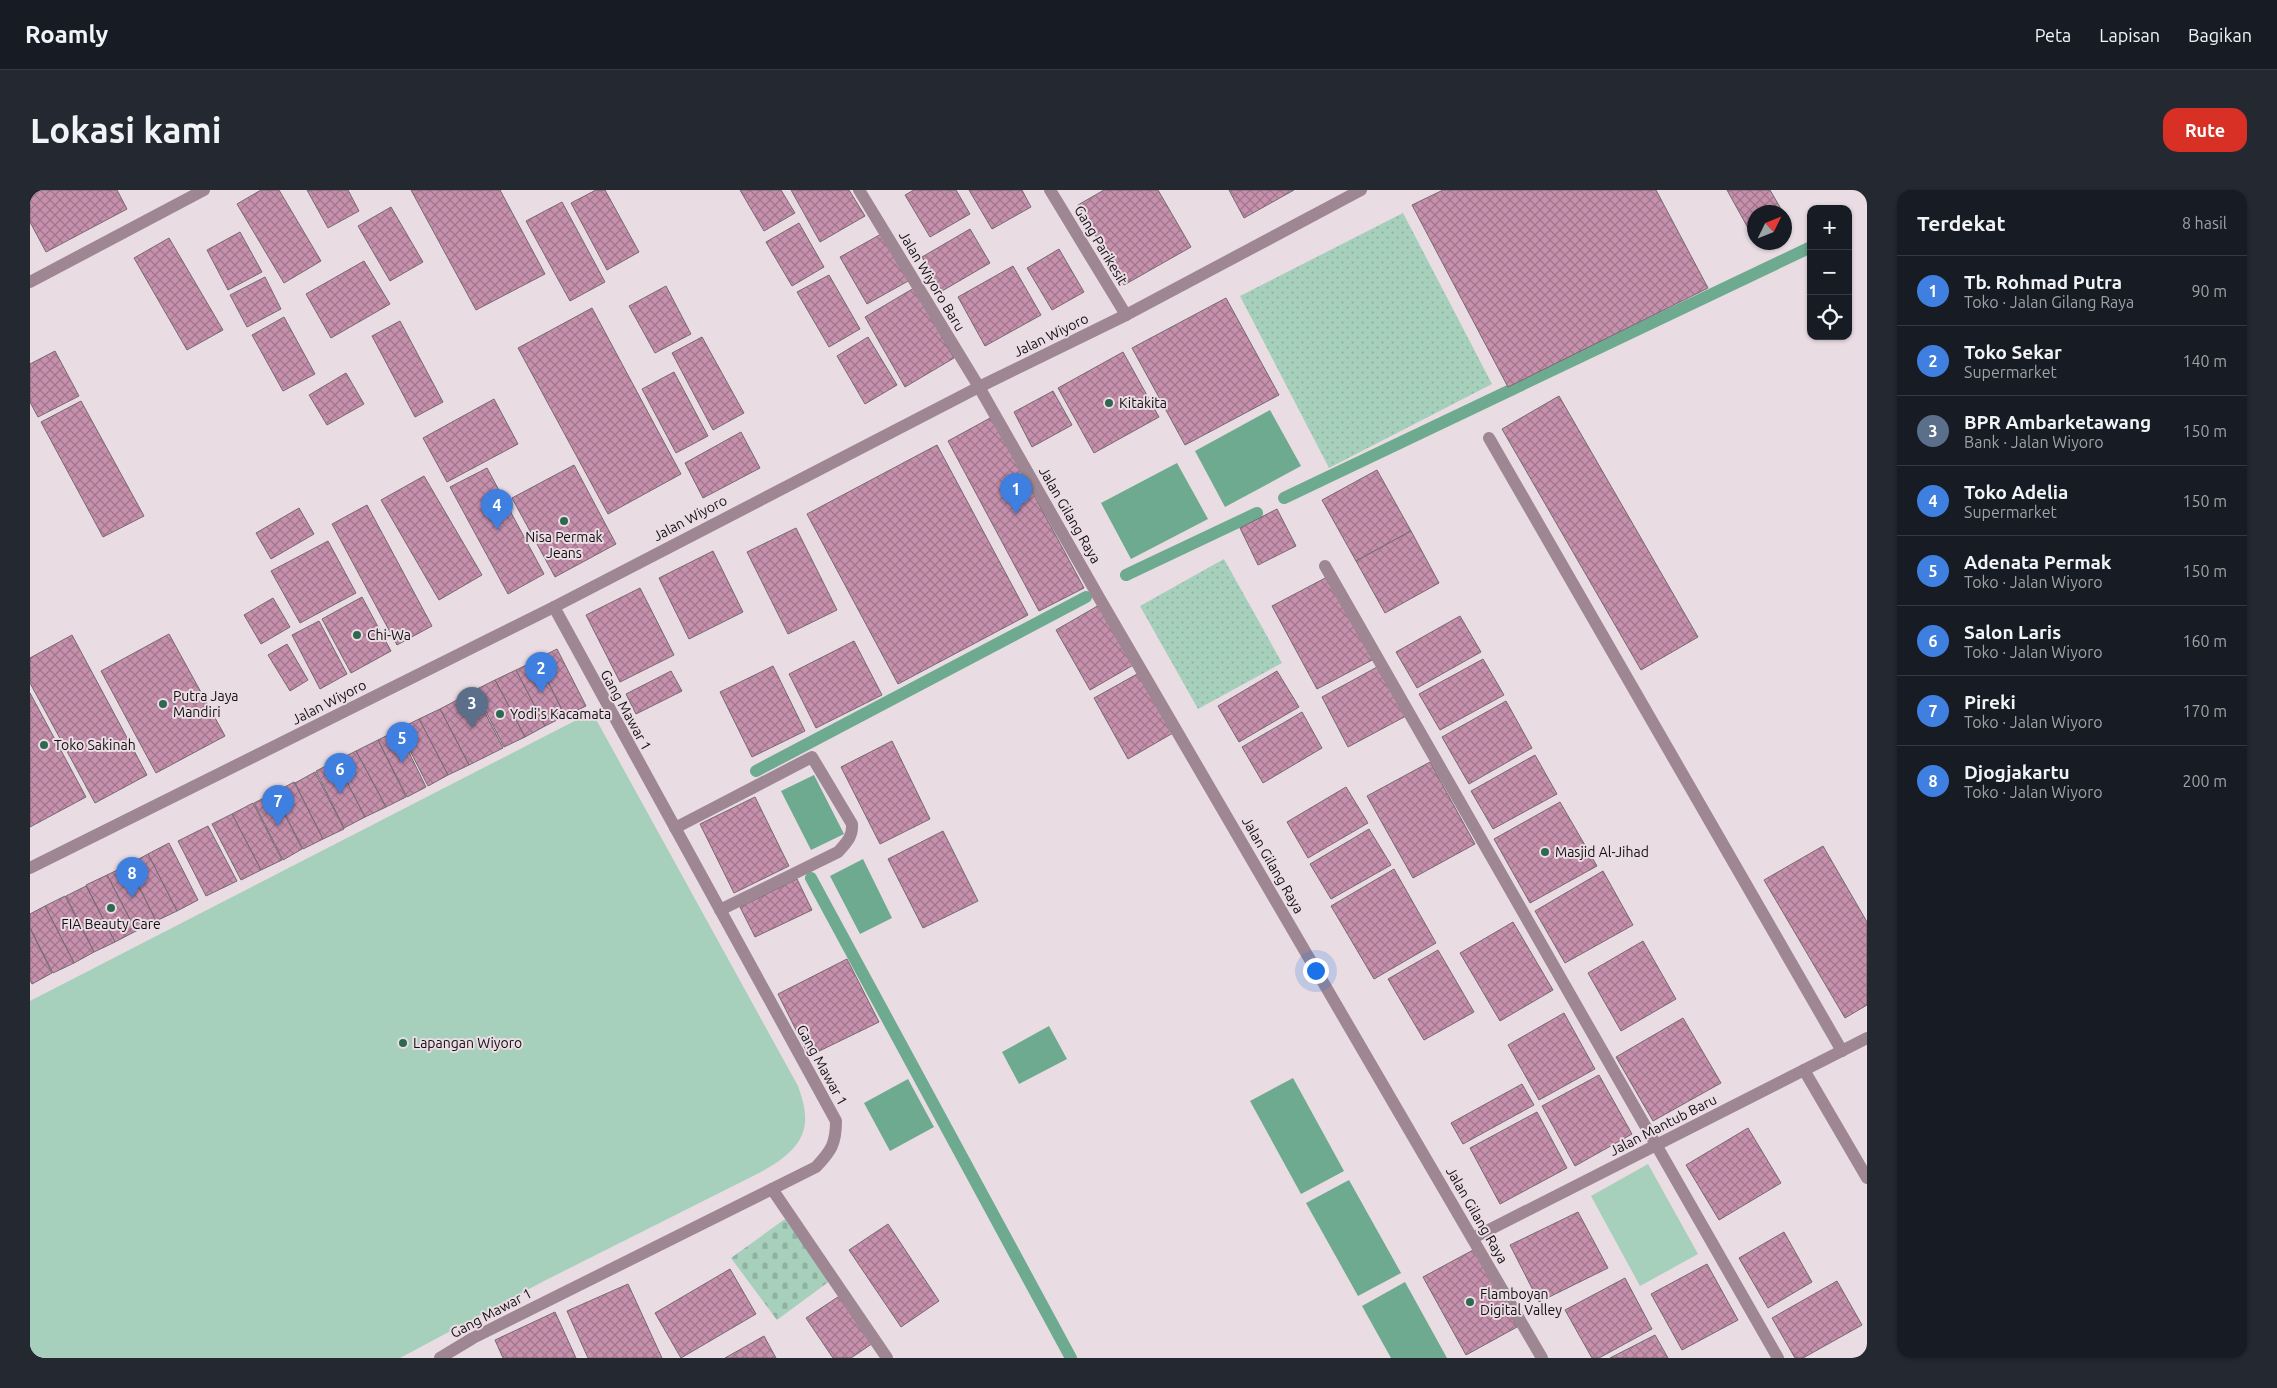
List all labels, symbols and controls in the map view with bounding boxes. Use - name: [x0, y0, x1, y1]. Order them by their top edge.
- text: Roamly: [25, 21, 108, 48]
- text: Peta: [2035, 25, 2071, 45]
- text: Lapisan: [2099, 25, 2160, 45]
- text: Bagikan: [2188, 25, 2252, 45]
- button: Rute: [2163, 108, 2247, 152]
- text: Lokasi kami: [30, 110, 222, 150]
- street label: Gang Parikesit: [1071, 203, 1131, 288]
- north arrow: [1747, 205, 1792, 250]
- map controls: [1807, 205, 1852, 340]
- button: +: [1807, 205, 1852, 250]
- text: Terdekat: [1917, 211, 2005, 235]
- text: 8 hasil: [2182, 214, 2227, 232]
- street label: Jalan Wiyoro Baru: [896, 228, 968, 334]
- button: −: [1807, 250, 1852, 295]
- text: Tb. Rohmad Putra: [1964, 271, 2122, 293]
- text: 1: [1928, 282, 1938, 300]
- text: 90 m: [2191, 282, 2227, 300]
- text: Toko · Jalan Gilang Raya: [1964, 293, 2134, 311]
- button: locate: [1807, 295, 1852, 340]
- street label: Jalan Wiyoro: [1011, 310, 1091, 360]
- text: Toko Sekar: [1964, 341, 2062, 363]
- text: 2: [1928, 352, 1938, 370]
- text: 140 m: [2182, 352, 2227, 370]
- text: Supermarket: [1964, 363, 2057, 381]
- place label: Kitakita: [1119, 395, 1167, 411]
- marker: Kitakita: [1103, 397, 1115, 409]
- text: BPR Ambarketawang: [1964, 411, 2151, 433]
- text: 3: [1928, 422, 1938, 440]
- text: 150 m: [2182, 422, 2227, 440]
- text: Bank · Jalan Wiyoro: [1964, 433, 2104, 451]
- street label: Jalan Gilang Raya: [1036, 464, 1104, 566]
- pin: 1: [1000, 473, 1032, 514]
- text: Toko Adelia: [1964, 481, 2068, 503]
- pin: 4: [481, 489, 513, 530]
- street label: Jalan Wiyoro: [650, 492, 730, 544]
- text: 4: [1928, 492, 1938, 510]
- text: 150 m: [2182, 492, 2227, 510]
- text: Supermarket: [1964, 503, 2057, 521]
- marker: Nisa Permak Jeans: [558, 515, 570, 527]
- place label: Nisa Permak Jeans: [525, 529, 603, 561]
- text: Adenata Permak: [1964, 551, 2112, 573]
- text: 5: [1928, 562, 1938, 580]
- text: 150 m: [2182, 562, 2227, 580]
- text: Toko · Jalan Wiyoro: [1964, 573, 2103, 591]
- text: Salon Laris: [1964, 621, 2061, 643]
- place label: Chi-Wa: [367, 627, 411, 643]
- marker: Chi-Wa: [351, 629, 363, 641]
- text: 6: [1928, 632, 1938, 650]
- text: 160 m: [2182, 632, 2227, 650]
- text: Toko · Jalan Wiyoro: [1964, 643, 2103, 661]
- pin: 2: [525, 652, 557, 693]
- street label: Gang Mawar 1: [597, 667, 655, 753]
- street label: Jalan Wiyoro: [289, 676, 369, 728]
- pin: 3: [456, 687, 488, 728]
- place label: Putra Jaya Mandiri: [173, 688, 239, 720]
- text: Pireki: [1964, 691, 2016, 713]
- marker: Putra Jaya Mandiri: [157, 698, 169, 710]
- text: 7: [1928, 702, 1938, 720]
- text: 170 m: [2182, 702, 2227, 720]
- place label: Yodi's Kacamata: [510, 706, 611, 722]
- marker: Yodi's Kacamata: [494, 708, 506, 720]
- text: Toko · Jalan Wiyoro: [1964, 713, 2103, 731]
- pin: 5: [386, 722, 418, 763]
- place label: Toko Sakinah: [54, 737, 136, 753]
- marker: Toko Sakinah: [38, 739, 50, 751]
- pin: 6: [324, 753, 356, 794]
- text: Djogjakartu: [1964, 761, 2070, 783]
- text: 8: [1928, 772, 1938, 790]
- text: 200 m: [2182, 772, 2227, 790]
- text: Toko · Jalan Wiyoro: [1964, 783, 2103, 801]
- pin: 7: [262, 785, 294, 826]
- street label: Jalan Gilang Raya: [1239, 814, 1307, 916]
- place label: Masjid Al-Jihad: [1555, 844, 1649, 860]
- marker: Masjid Al-Jihad: [1539, 846, 1551, 858]
- pin: 8: [116, 857, 148, 898]
- marker: FIA Beauty Care: [105, 902, 117, 914]
- place label: FIA Beauty Care: [61, 916, 161, 932]
- your location: [1303, 958, 1329, 984]
- street label: Gang Mawar 1: [793, 1022, 851, 1108]
- place label: Lapangan Wiyoro: [413, 1035, 522, 1051]
- marker: Lapangan Wiyoro: [397, 1037, 409, 1049]
- street label: Jalan Mantub Baru: [1607, 1091, 1719, 1159]
- street label: Jalan Gilang Raya: [1443, 1164, 1511, 1266]
- street label: Gang Mawar 1: [448, 1285, 534, 1341]
- place label: Flamboyan Digital Valley: [1480, 1286, 1562, 1318]
- marker: Flamboyan Digital Valley: [1464, 1296, 1476, 1308]

